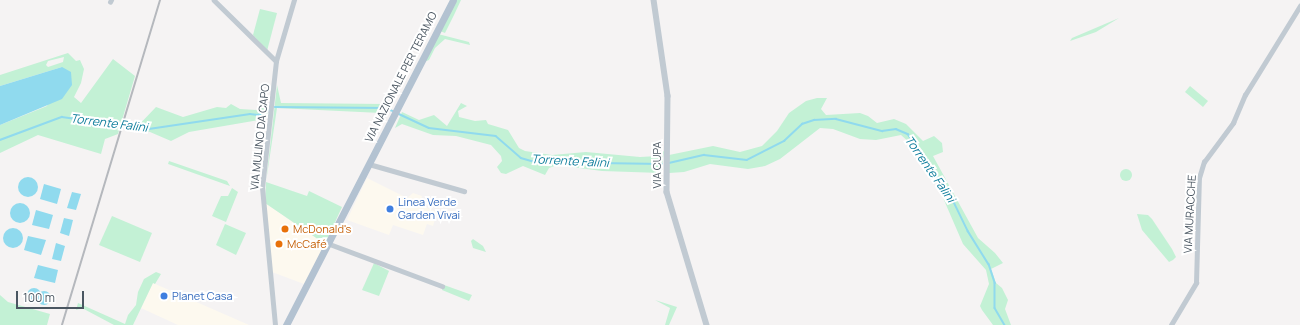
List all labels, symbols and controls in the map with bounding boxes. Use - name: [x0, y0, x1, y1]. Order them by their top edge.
- street label: VIA NAZIONALE PER TERAMO: [362, 10, 440, 144]
- street label: VIA MULINO DA CAPO: [248, 83, 272, 191]
- water label: Torrente Falini: [70, 111, 148, 135]
- water label: Torrente Falini: [902, 133, 958, 205]
- street label: VIA CUPA: [650, 141, 664, 189]
- water label: Torrente Falini: [531, 152, 609, 170]
- street label: VIA MURACCHE: [1181, 174, 1199, 254]
- place label: Linea Verde Garden Vivai: [398, 196, 460, 222]
- marker: Linea Verde Garden Vivai: [385, 204, 395, 214]
- place label: McDonald's: [293, 222, 351, 236]
- marker: McDonald's: [280, 224, 290, 234]
- place label: McCafé: [287, 237, 327, 251]
- marker: McCafé: [274, 239, 284, 249]
- scale bar: [18, 283, 86, 309]
- text: 100 m: [23, 289, 55, 306]
- place label: Planet Casa: [172, 289, 233, 303]
- marker: Planet Casa: [159, 291, 169, 301]

